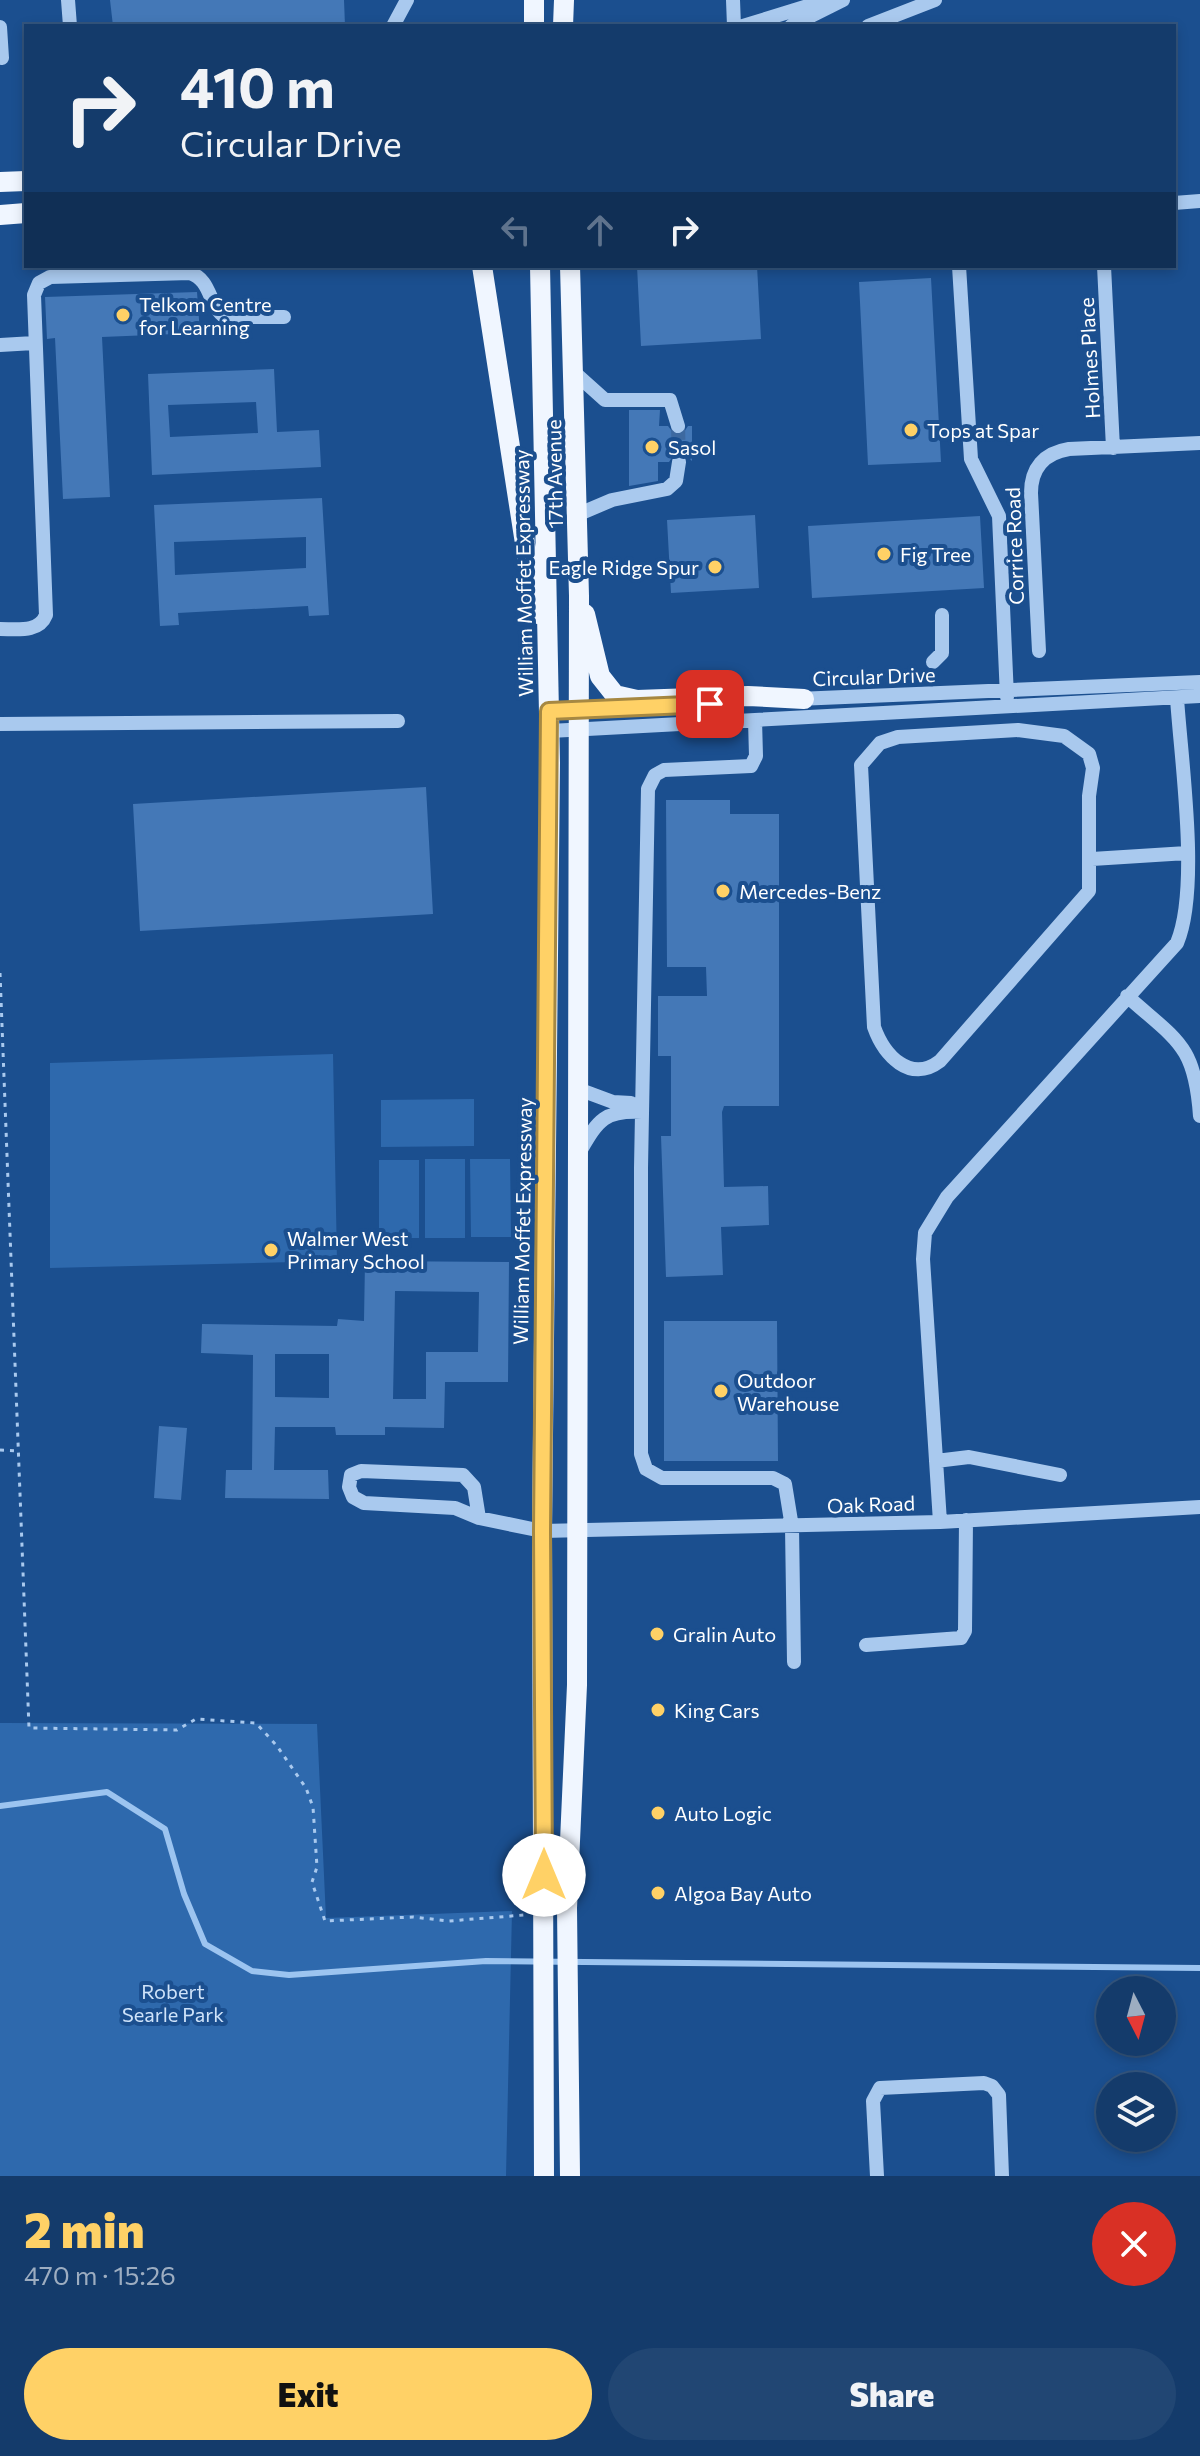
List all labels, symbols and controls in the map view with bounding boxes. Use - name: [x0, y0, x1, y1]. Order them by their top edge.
- text: 410 m: [180, 51, 335, 120]
- icon: right: [48, 56, 152, 160]
- text: Circular Drive: [180, 120, 402, 164]
- icon: left: [494, 208, 538, 252]
- icon: ahead: [578, 208, 622, 252]
- icon: right: [662, 208, 706, 252]
- place label: Telkom Centre for Learning: [139, 292, 272, 339]
- street label: Holmes Place: [1074, 297, 1104, 419]
- marker: Telkom Centre for Learning: [114, 306, 132, 324]
- place label: Tops at Spar: [927, 418, 1039, 442]
- street label: 17th Avenue: [541, 419, 567, 529]
- marker: Tops at Spar: [902, 421, 920, 439]
- place label: Sasol: [668, 435, 716, 459]
- marker: Sasol: [643, 438, 661, 456]
- street label: William Moffet Expressway: [509, 449, 537, 697]
- street label: Corrice Road: [1000, 487, 1028, 605]
- place label: Fig Tree: [900, 542, 971, 566]
- marker: Fig Tree: [875, 545, 893, 563]
- place label: Eagle Ridge Spur: [549, 555, 699, 579]
- marker: Eagle Ridge Spur: [706, 558, 724, 576]
- street label: Circular Drive: [812, 662, 936, 690]
- pin: [676, 670, 744, 738]
- icon: arrive: [688, 682, 732, 726]
- place label: Mercedes-Benz: [739, 879, 881, 903]
- marker: Mercedes-Benz: [714, 882, 732, 900]
- street label: William Moffet Expressway: [508, 1097, 536, 1345]
- place label: Walmer West Primary School: [287, 1226, 425, 1273]
- marker: Walmer West Primary School: [262, 1241, 280, 1259]
- place label: Outdoor Warehouse: [737, 1368, 839, 1415]
- marker: Outdoor Warehouse: [712, 1382, 730, 1400]
- street label: Oak Road: [827, 1490, 915, 1518]
- place label: Gralin Auto: [673, 1622, 776, 1646]
- marker: Gralin Auto: [648, 1625, 666, 1643]
- place label: King Cars: [674, 1698, 760, 1722]
- marker: King Cars: [649, 1701, 667, 1719]
- place label: Auto Logic: [674, 1801, 772, 1825]
- marker: Auto Logic: [649, 1804, 667, 1822]
- position arrow: [502, 1833, 586, 1917]
- place label: Algoa Bay Auto: [674, 1881, 812, 1905]
- marker: Algoa Bay Auto: [649, 1884, 667, 1902]
- north arrow: [1096, 1976, 1176, 2056]
- map controls: [1096, 1976, 1176, 2152]
- park label: Robert Searle Park: [122, 1979, 224, 2026]
- button: layers: [1096, 2072, 1176, 2152]
- text: 2 min: [24, 2199, 145, 2258]
- button: close: [1092, 2202, 1176, 2286]
- text: 470 m · 15:26: [24, 2259, 176, 2290]
- button: Exit: [24, 2348, 592, 2440]
- button: Share: [608, 2348, 1176, 2440]

